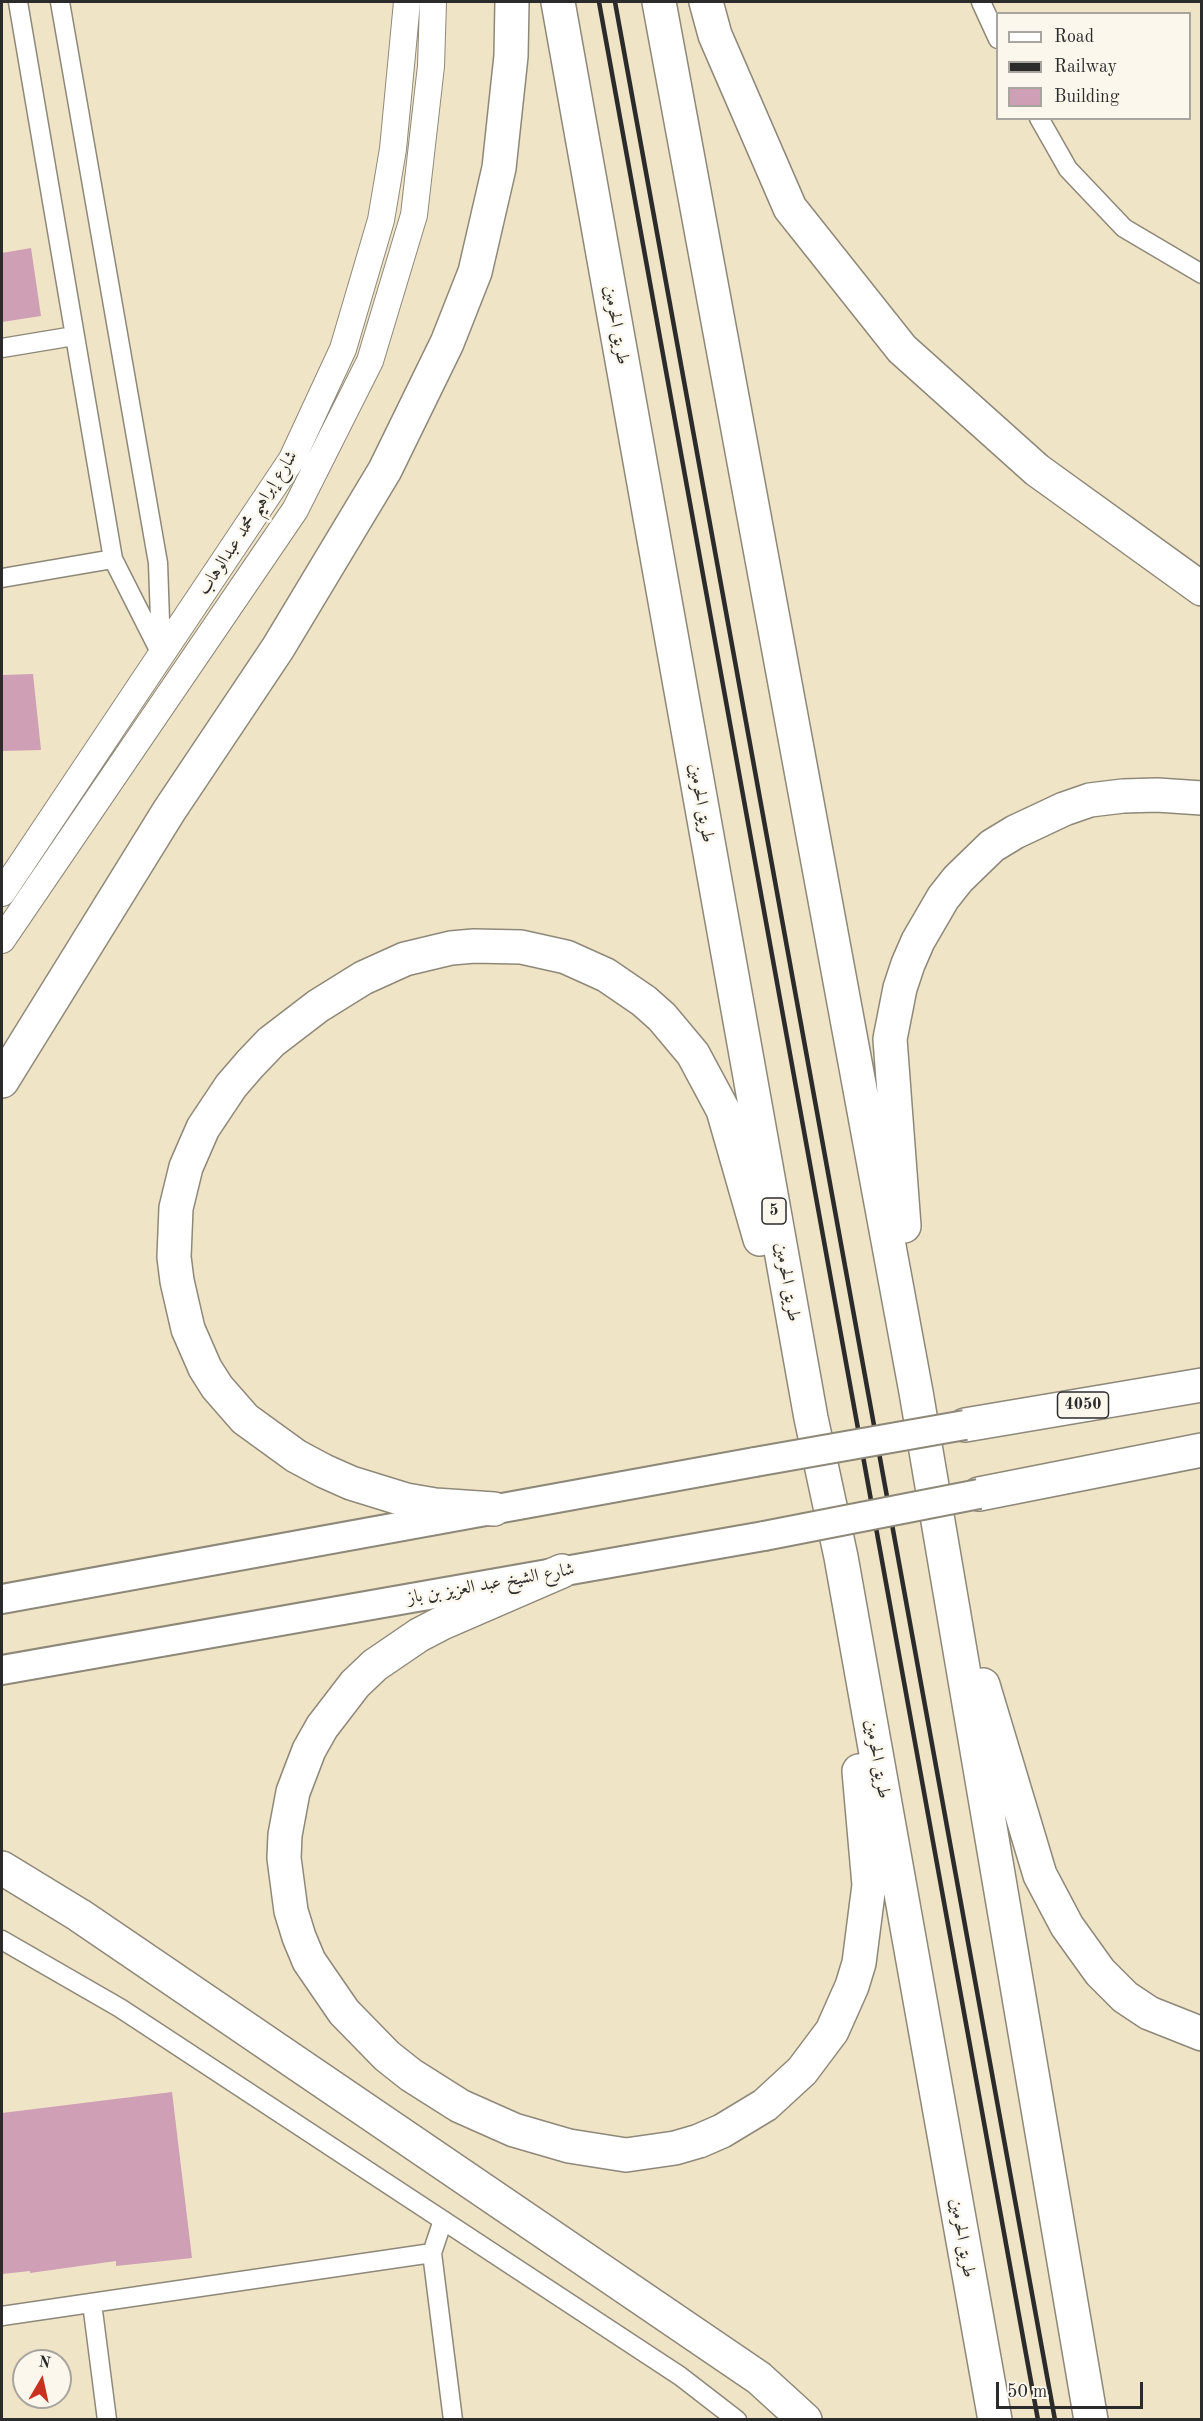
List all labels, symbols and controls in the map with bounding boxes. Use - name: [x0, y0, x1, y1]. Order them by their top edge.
- legend: [996, 12, 1191, 120]
- text: Road: [1054, 28, 1094, 46]
- text: Railway: [1054, 58, 1117, 76]
- text: Building: [1054, 88, 1119, 106]
- street label: طريق الحرمين: [598, 284, 634, 366]
- street label: شارع إبراهيم محمد عبدالوهاب: [193, 447, 303, 599]
- street label: طريق الحرمين: [683, 762, 719, 844]
- road number: 5: [762, 1198, 786, 1224]
- street label: طريق الحرمين: [769, 1241, 805, 1323]
- road number: 4050: [1058, 1392, 1108, 1418]
- street label: شارع الشيخ عبد العزيز بن باز: [406, 1559, 576, 1609]
- street label: طريق الحرمين: [859, 1718, 895, 1800]
- street label: طريق الحرمين: [944, 2197, 980, 2279]
- north arrow: [12, 2349, 72, 2409]
- text: N: [37, 2354, 52, 2372]
- scale bar: [999, 2370, 1146, 2408]
- text: 50 m: [1007, 2383, 1047, 2401]

